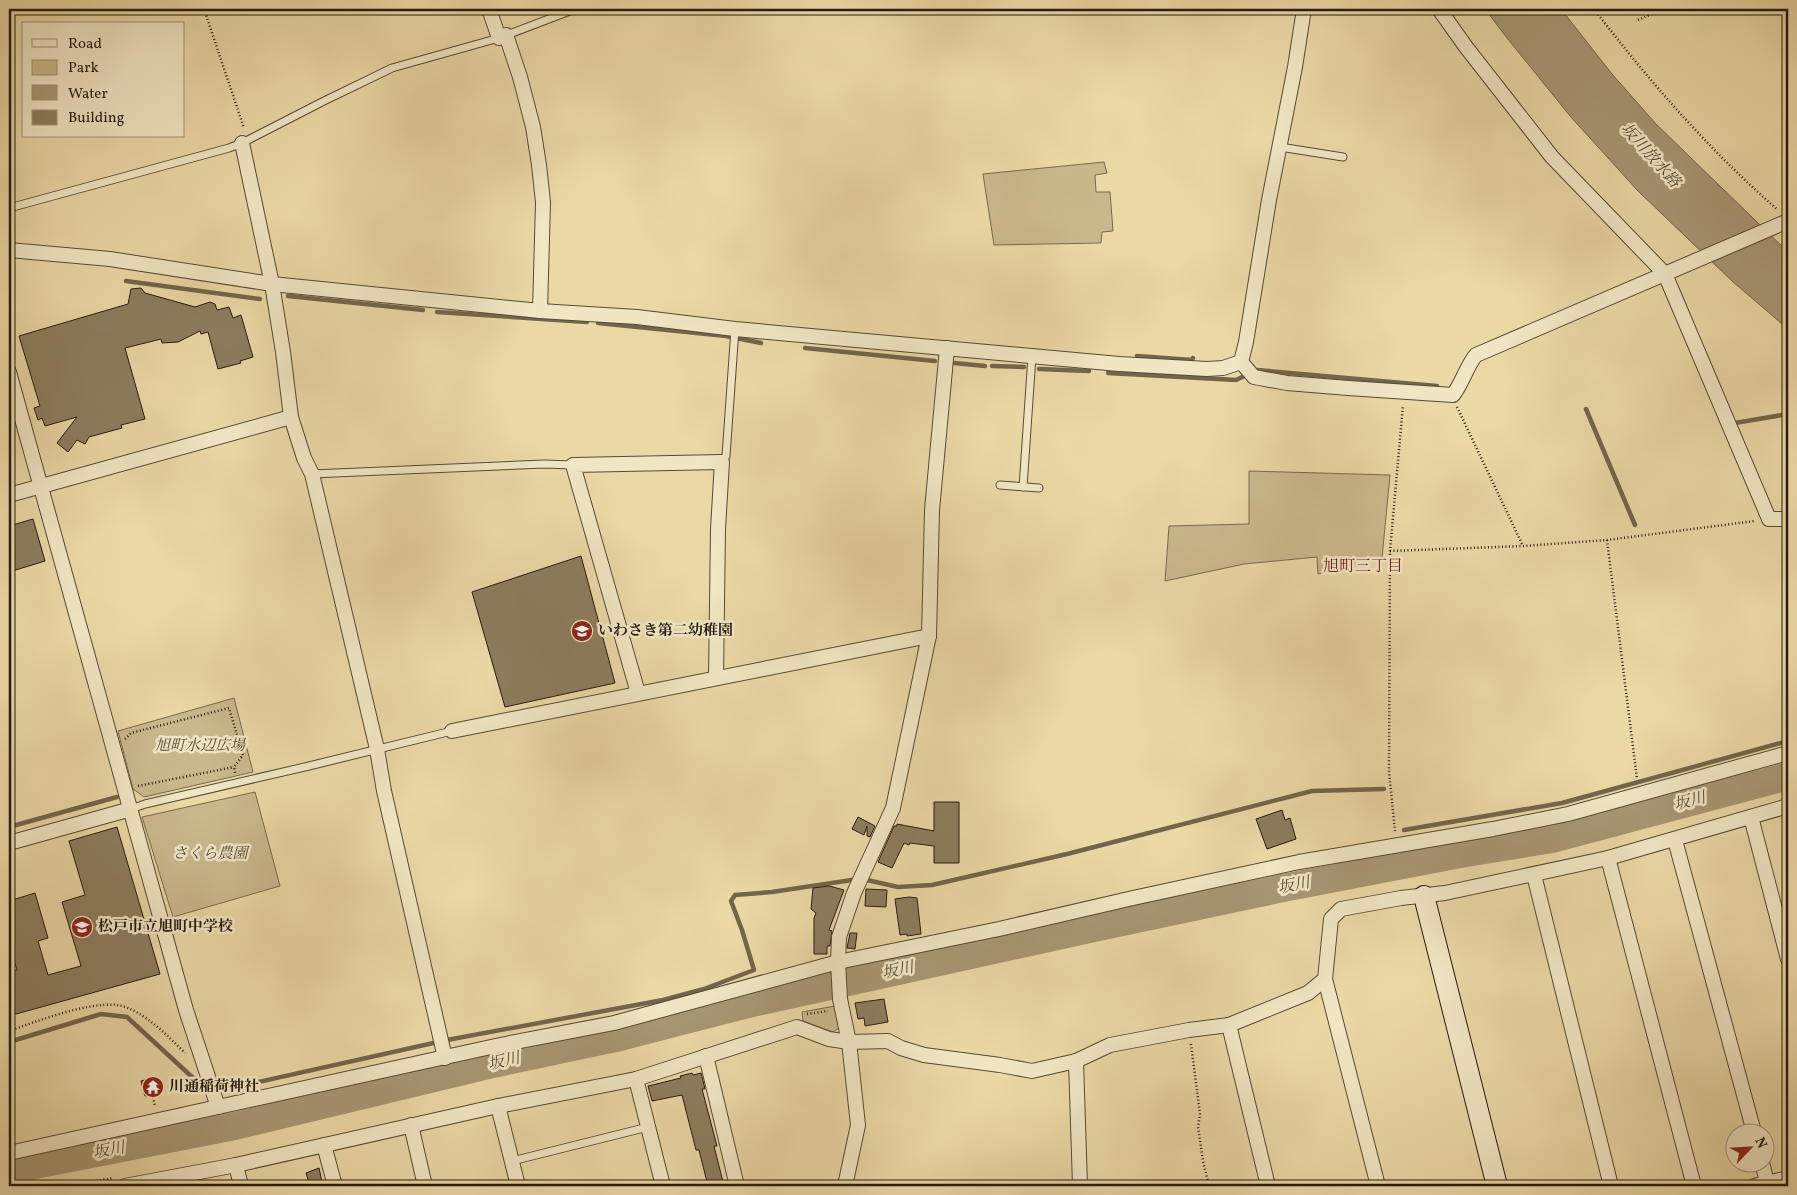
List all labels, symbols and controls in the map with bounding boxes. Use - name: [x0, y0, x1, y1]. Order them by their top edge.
- legend: [22, 22, 185, 138]
- text: Road: [68, 34, 102, 55]
- text: Park: [68, 58, 99, 79]
- text: Water: [68, 84, 108, 105]
- text: Building: [68, 108, 125, 129]
- water label: 坂川放水路: [1615, 119, 1686, 194]
- district label: 旭町三丁目: [1323, 556, 1403, 578]
- school or university icon: いわさき第二幼稚園: [570, 619, 594, 643]
- place label: いわさき第二幼稚園: [598, 621, 733, 642]
- park label: 旭町水辺広場: [155, 736, 247, 757]
- water label: 坂川: [1672, 787, 1710, 817]
- park label: さくら農園: [172, 844, 250, 865]
- water label: 坂川: [1276, 872, 1314, 900]
- school or university icon: 松戸市立旭町中学校: [70, 915, 94, 939]
- place label: 松戸市立旭町中学校: [98, 917, 233, 938]
- water label: 坂川: [880, 956, 918, 985]
- water label: 坂川: [486, 1047, 524, 1076]
- temple icon: 川通稲荷神社: [141, 1075, 165, 1099]
- place label: 川通稲荷神社: [169, 1077, 259, 1098]
- north arrow: [1724, 1122, 1774, 1172]
- text: N: [1750, 1135, 1771, 1152]
- water label: 坂川: [91, 1137, 129, 1165]

